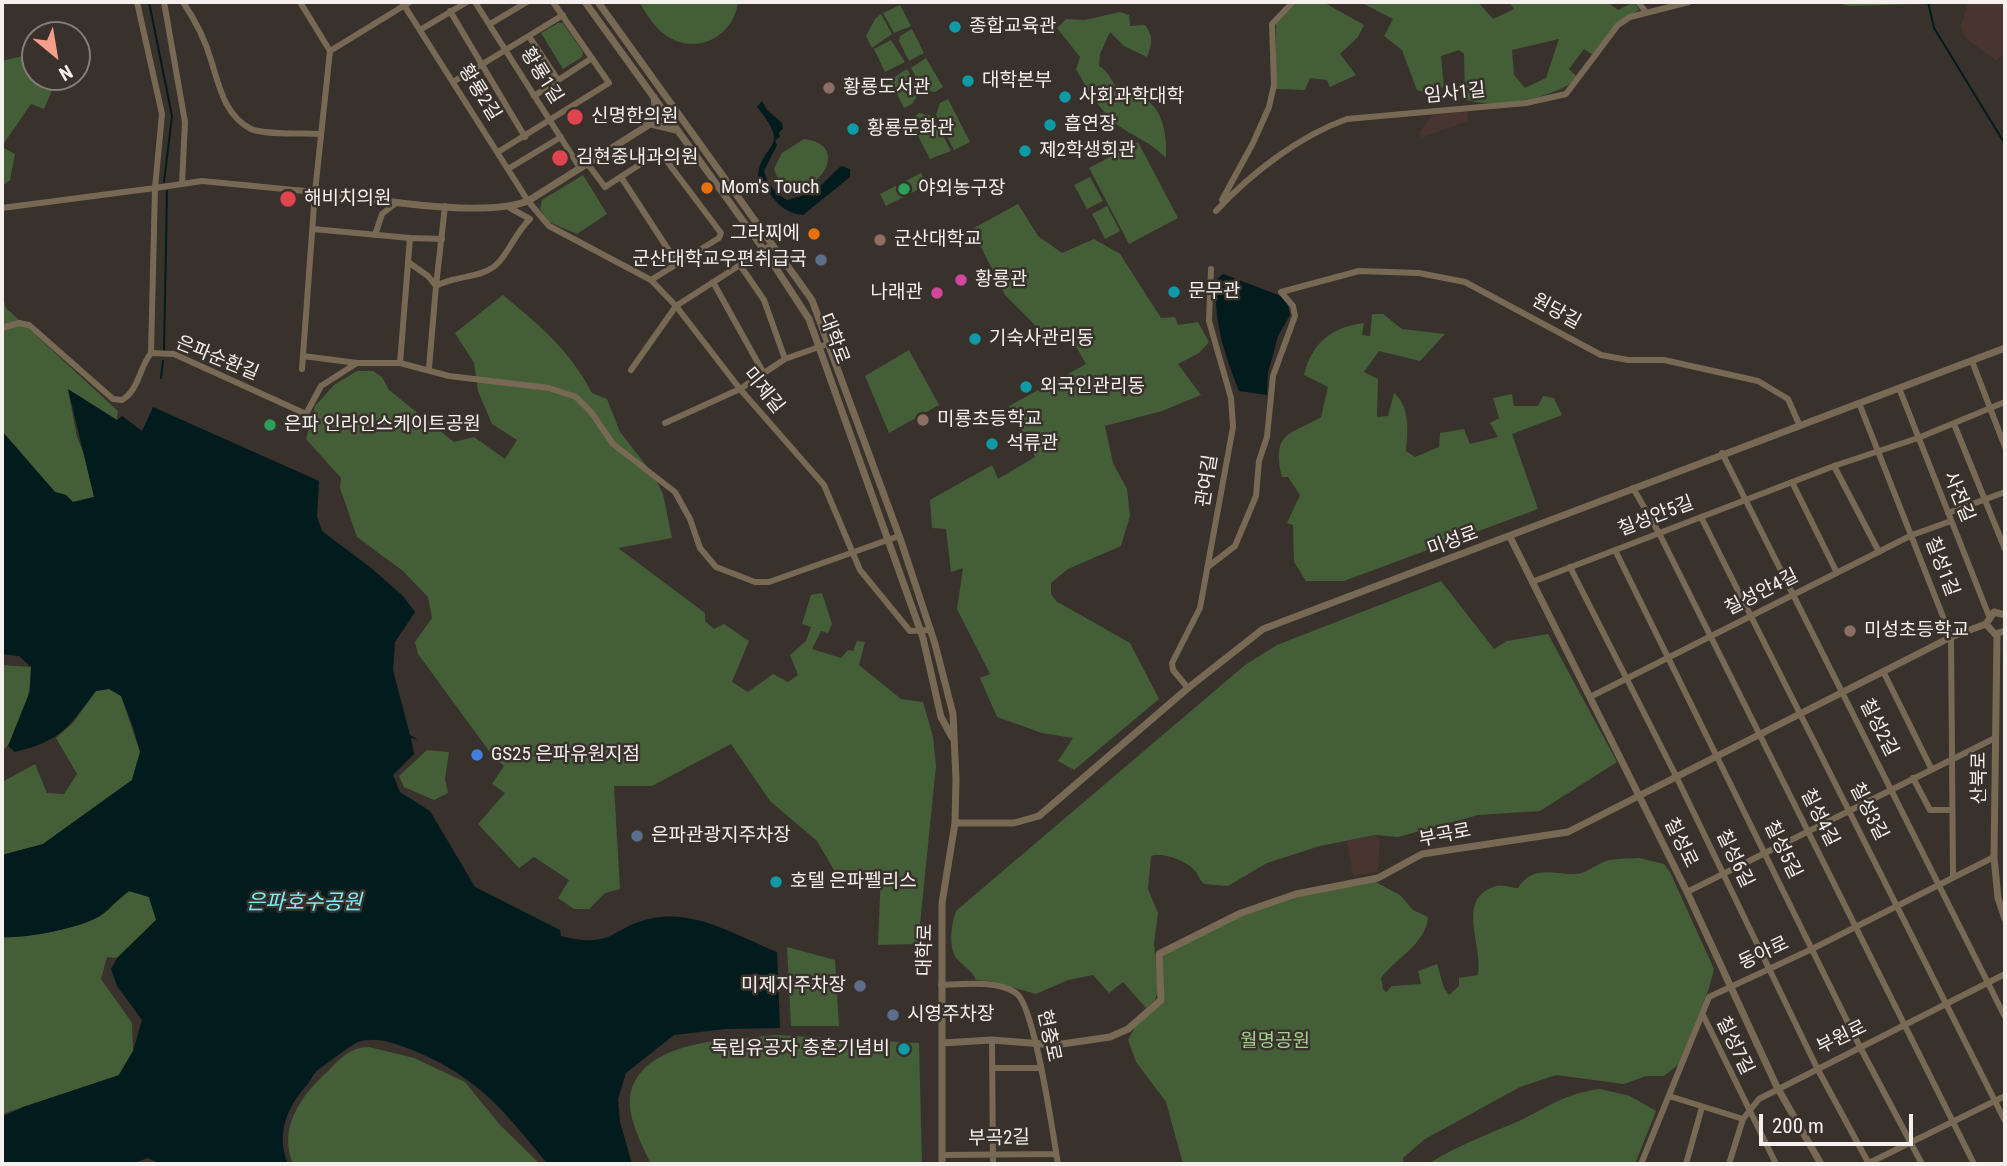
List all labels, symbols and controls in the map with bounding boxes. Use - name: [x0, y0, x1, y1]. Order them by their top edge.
- place label: 종합교육관: [969, 16, 1056, 38]
- marker: 종합교육관: [947, 19, 963, 35]
- north arrow: [21, 21, 91, 91]
- street label: 황룡1길: [515, 44, 567, 108]
- text: N: [55, 60, 77, 86]
- street label: 황룡2길: [453, 61, 505, 125]
- place label: 대학본부: [982, 70, 1052, 92]
- marker: 대학본부: [960, 73, 976, 89]
- place label: 황룡도서관: [843, 77, 930, 99]
- street label: 임사1길: [1423, 79, 1487, 109]
- marker: 황룡도서관: [821, 80, 837, 96]
- place label: 사회과학대학: [1079, 86, 1184, 108]
- marker: 사회과학대학: [1057, 89, 1073, 105]
- place label: 신명한의원: [591, 106, 678, 128]
- marker: 신명한의원: [565, 107, 585, 127]
- place label: 흡연장: [1064, 114, 1116, 136]
- marker: 흡연장: [1042, 117, 1058, 133]
- place label: 황룡문화관: [867, 118, 954, 140]
- marker: 황룡문화관: [845, 121, 861, 137]
- place label: 제2학생회관: [1039, 140, 1136, 162]
- marker: 제2학생회관: [1017, 143, 1033, 159]
- place label: 김현중내과의원: [576, 147, 698, 169]
- marker: 김현중내과의원: [550, 148, 570, 168]
- place label: Mom's Touch: [721, 177, 819, 199]
- place label: 야외농구장: [918, 178, 1005, 200]
- marker: Mom's Touch: [699, 180, 715, 196]
- marker: 야외농구장: [896, 181, 912, 197]
- place label: 해비치의원: [304, 188, 391, 210]
- marker: 해비치의원: [278, 189, 298, 209]
- place label: 그라찌에: [730, 223, 800, 245]
- marker: 그라찌에: [806, 226, 822, 242]
- place label: 군산대학교: [894, 229, 981, 251]
- marker: 군산대학교: [872, 232, 888, 248]
- place label: 군산대학교우편취급국: [632, 249, 807, 271]
- marker: 군산대학교우편취급국: [813, 252, 829, 268]
- place label: 황룡관: [975, 269, 1027, 291]
- marker: 황룡관: [953, 272, 969, 288]
- place label: 문무관: [1188, 281, 1240, 303]
- place label: 나래관: [871, 282, 923, 304]
- marker: 문무관: [1166, 284, 1182, 300]
- marker: 나래관: [929, 285, 945, 301]
- street label: 원당길: [1528, 289, 1584, 335]
- street label: 대학로: [813, 310, 853, 368]
- place label: 기숙사관리동: [989, 328, 1094, 350]
- marker: 기숙사관리동: [967, 331, 983, 347]
- street label: 은파순환길: [172, 332, 262, 386]
- street label: 미제길: [738, 363, 788, 419]
- place label: 외국인관리동: [1040, 376, 1145, 398]
- marker: 외국인관리동: [1018, 379, 1034, 395]
- place label: 미룡초등학교: [937, 409, 1042, 431]
- marker: 미룡초등학교: [915, 412, 931, 428]
- place label: 은파 인라인스케이트공원: [284, 414, 481, 436]
- marker: 은파 인라인스케이트공원: [262, 417, 278, 433]
- place label: 석류관: [1006, 433, 1058, 455]
- marker: 석류관: [984, 436, 1000, 452]
- street label: 관여길: [1193, 453, 1223, 509]
- street label: 사전길: [1938, 468, 1978, 526]
- street label: 칠성안5길: [1615, 492, 1697, 542]
- street label: 미성로: [1424, 522, 1482, 562]
- street label: 칠성1길: [1919, 534, 1963, 600]
- street label: 칠성안4길: [1721, 565, 1803, 621]
- place label: 미성초등학교: [1864, 620, 1969, 642]
- marker: 미성초등학교: [1842, 623, 1858, 639]
- street label: 칠성2길: [1854, 695, 1902, 761]
- place label: GS25 은파유원지점: [491, 744, 640, 766]
- marker: GS25 은파유원지점: [469, 747, 485, 763]
- street label: 산북로: [1969, 752, 1991, 804]
- street label: 칠성3길: [1844, 779, 1892, 845]
- street label: 칠성4길: [1795, 785, 1843, 851]
- street label: 칠성로: [1658, 814, 1702, 872]
- street label: 칠성5길: [1758, 817, 1806, 883]
- street label: 부곡로: [1417, 820, 1473, 852]
- place label: 은파관광지주차장: [651, 825, 791, 847]
- street label: 칠성6길: [1710, 826, 1758, 892]
- marker: 은파관광지주차장: [629, 828, 645, 844]
- place label: 호텔 은파펠리스: [790, 871, 917, 893]
- marker: 호텔 은파펠리스: [768, 874, 784, 890]
- water label: 은파호수공원: [246, 891, 362, 917]
- street label: 대학로: [914, 924, 938, 976]
- street label: 동아로: [1735, 933, 1793, 975]
- place label: 미제지주차장: [741, 975, 846, 997]
- marker: 미제지주차장: [852, 978, 868, 994]
- place label: 시영주차장: [907, 1004, 994, 1026]
- marker: 시영주차장: [885, 1007, 901, 1023]
- street label: 현충로: [1031, 1008, 1065, 1064]
- street label: 칠성7길: [1710, 1013, 1758, 1079]
- street label: 부원로: [1813, 1016, 1871, 1060]
- park label: 월명공원: [1240, 1031, 1310, 1053]
- place label: 독립유공자 충혼기념비: [711, 1038, 890, 1060]
- marker: 독립유공자 충혼기념비: [896, 1041, 912, 1057]
- scale bar: [1762, 1100, 1916, 1144]
- text: 200 m: [1772, 1114, 1824, 1138]
- street label: 부곡2길: [968, 1127, 1030, 1151]

